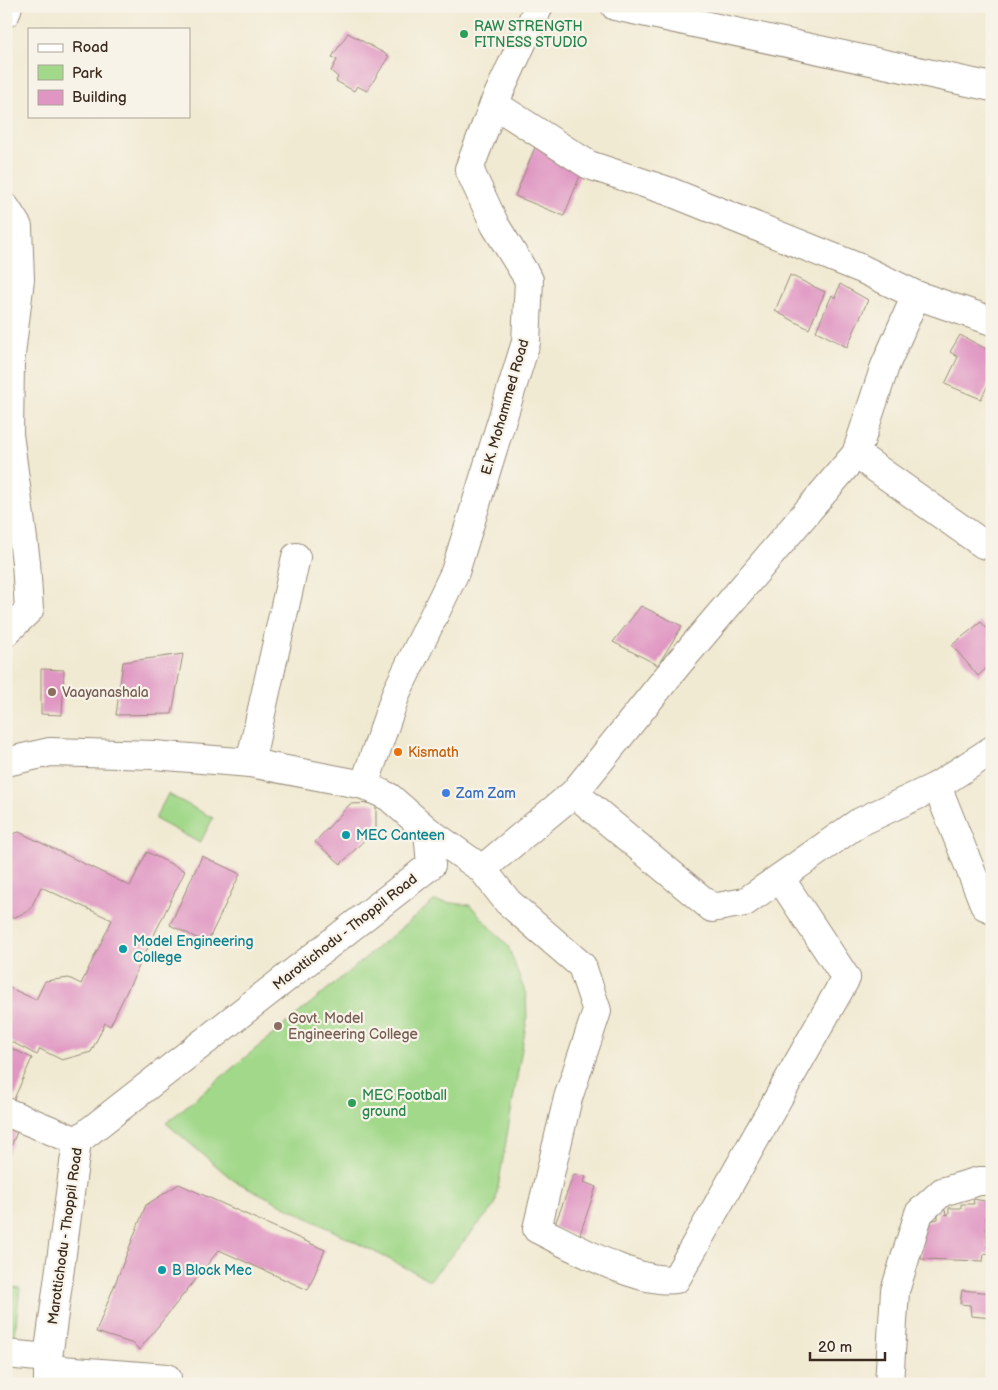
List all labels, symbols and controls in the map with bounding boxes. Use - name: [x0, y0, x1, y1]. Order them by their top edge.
- place label: RAW STRENGTH FITNESS STUDIO: [474, 18, 588, 51]
- legend: [28, 28, 190, 118]
- marker: RAW STRENGTH FITNESS STUDIO: [458, 28, 470, 40]
- text: Road: [72, 38, 108, 57]
- text: Park: [72, 64, 103, 83]
- text: Building: [72, 88, 127, 107]
- street label: E.K. Mohammed Road: [477, 337, 533, 477]
- place label: Vaayanashala: [62, 684, 149, 701]
- marker: Vaayanashala: [46, 686, 58, 698]
- place label: Kismath: [408, 744, 459, 761]
- marker: Kismath: [392, 746, 404, 758]
- place label: Zam Zam: [455, 785, 516, 802]
- marker: Zam Zam: [440, 787, 452, 799]
- place label: MEC Canteen: [356, 827, 445, 844]
- marker: MEC Canteen: [340, 829, 352, 841]
- street label: Marottichodu - Thoppil Road: [269, 870, 421, 994]
- place label: Model Engineering College: [133, 933, 254, 966]
- marker: Model Engineering College: [117, 943, 129, 955]
- place label: Govt. Model Engineering College: [288, 1010, 418, 1043]
- marker: Govt. Model Engineering College: [272, 1020, 284, 1032]
- place label: MEC Football ground: [362, 1087, 447, 1120]
- marker: MEC Football ground: [346, 1097, 358, 1109]
- street label: Marottichodu - Thoppil Road: [44, 1146, 86, 1326]
- place label: B Block Mec: [172, 1262, 252, 1279]
- marker: B Block Mec: [156, 1264, 168, 1276]
- scale bar: [810, 1330, 886, 1362]
- text: 20 m: [818, 1338, 852, 1357]

